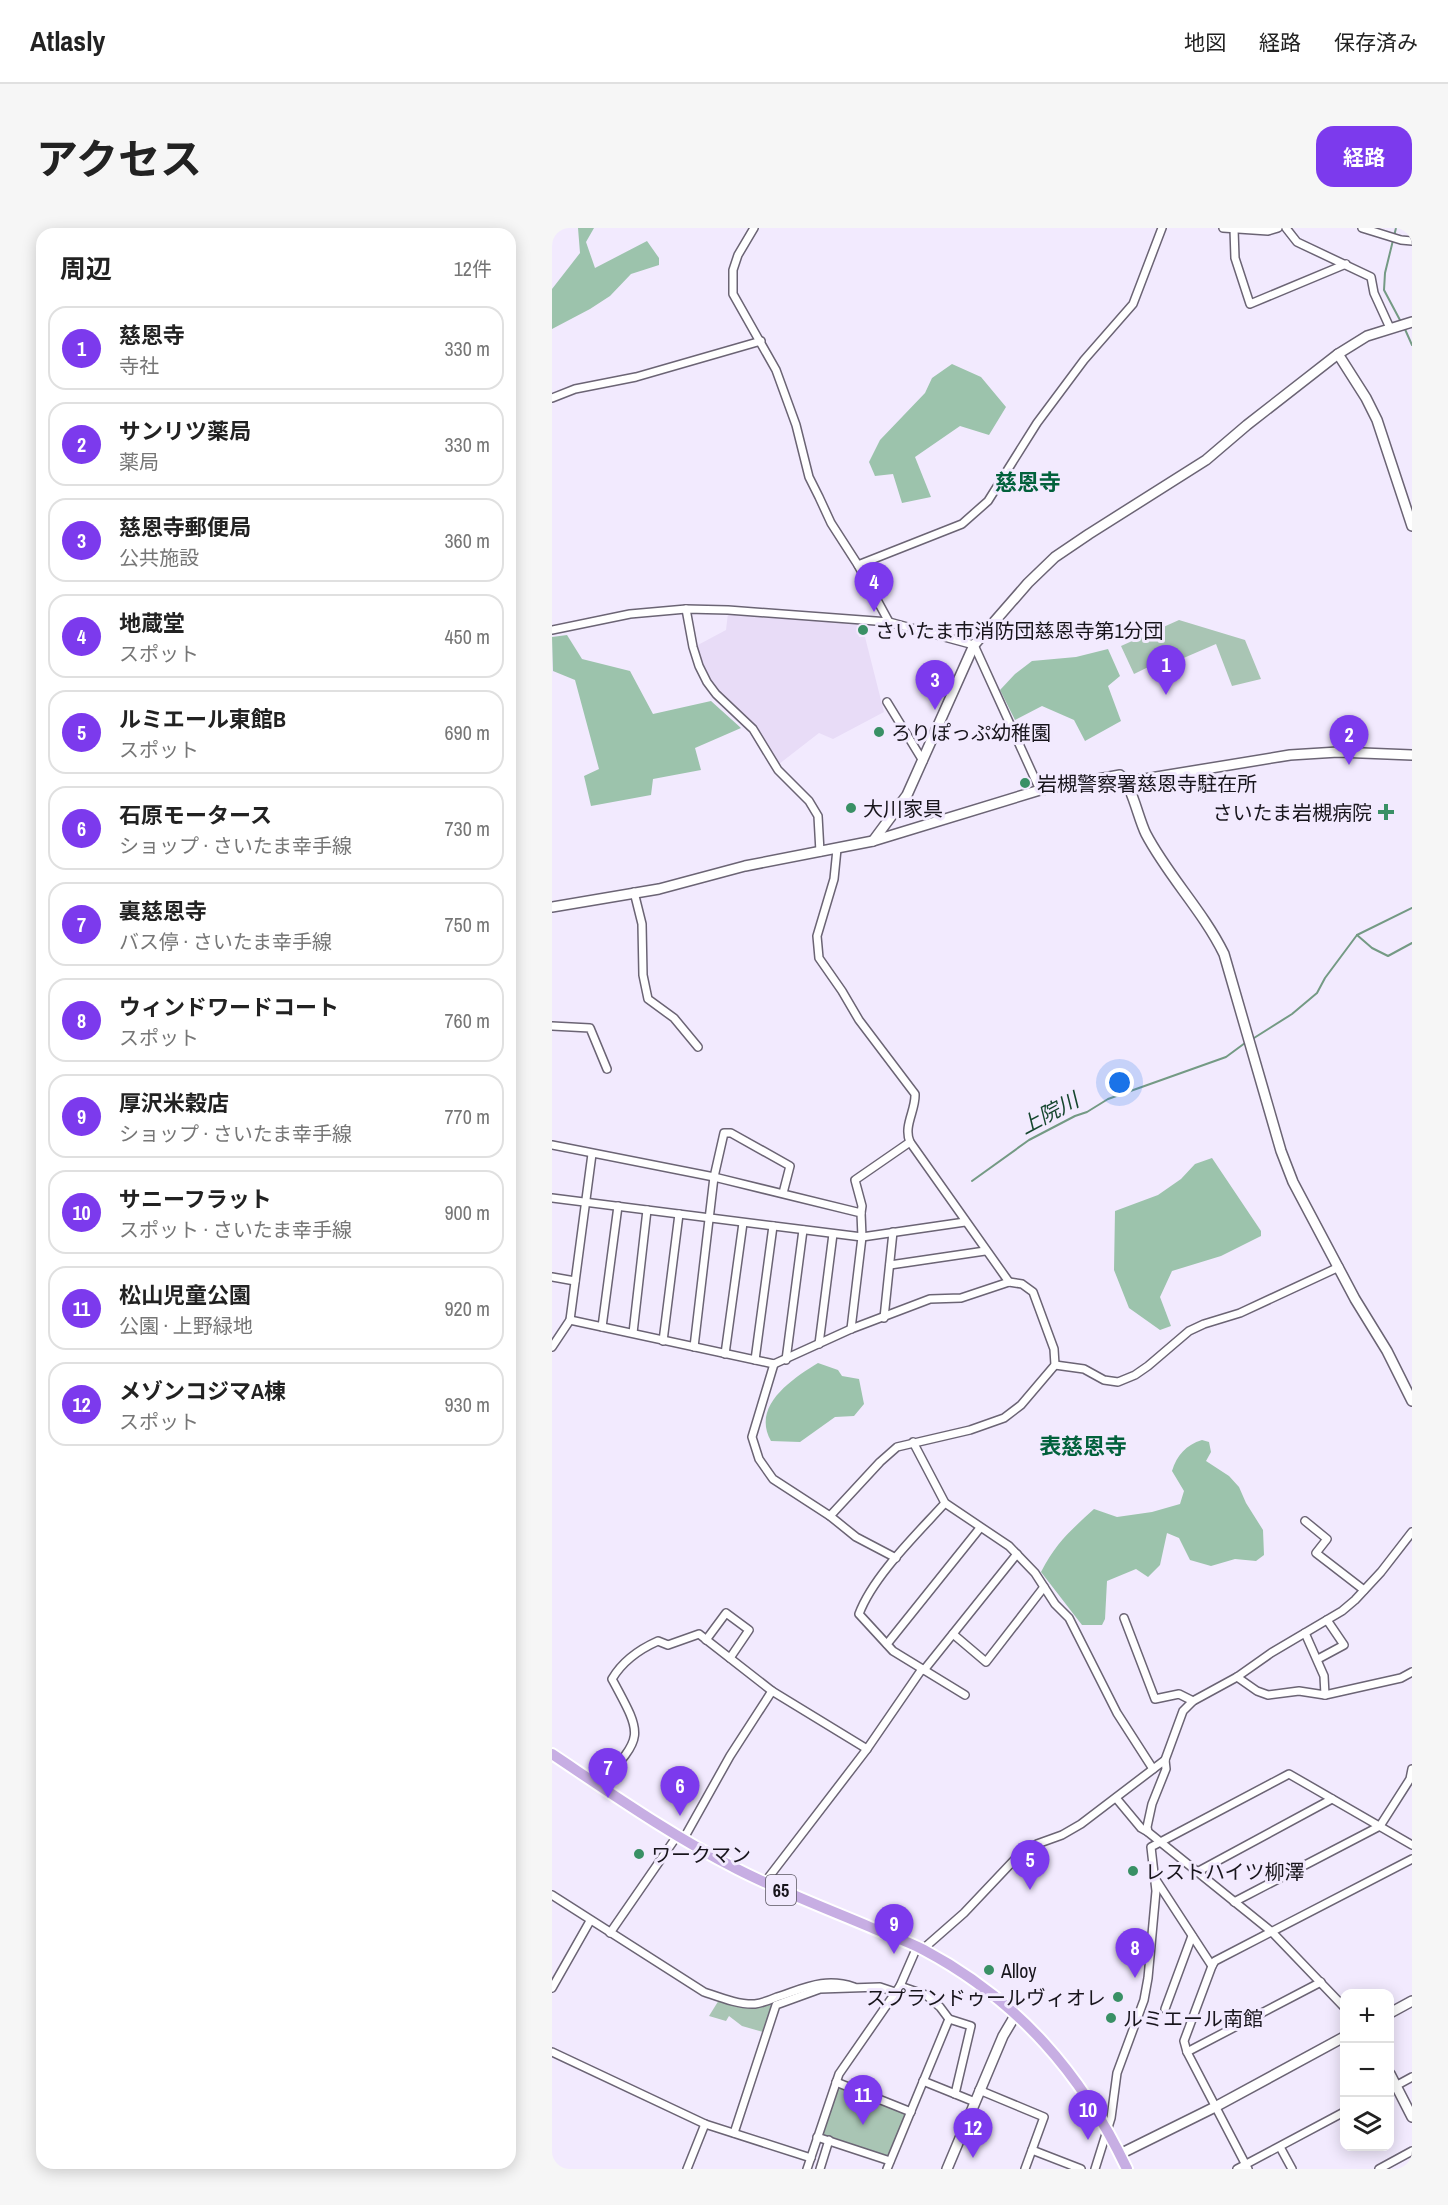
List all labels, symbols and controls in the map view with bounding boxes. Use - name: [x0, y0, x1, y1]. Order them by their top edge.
- text: Atlasly: [30, 22, 105, 60]
- text: 地図: [1184, 28, 1226, 57]
- text: 経路: [1259, 28, 1301, 57]
- text: 保存済み: [1334, 28, 1418, 57]
- button: 経路: [1316, 126, 1412, 187]
- text: アクセス: [36, 131, 202, 187]
- text: 周辺: [60, 251, 112, 286]
- text: 12件: [454, 255, 492, 282]
- text: 慈恩寺: [119, 320, 185, 350]
- text: 1: [77, 335, 86, 362]
- text: 330 m: [444, 335, 490, 362]
- text: 寺社: [119, 352, 159, 379]
- text: サンリツ薬局: [119, 416, 251, 446]
- text: 2: [77, 431, 86, 458]
- text: 330 m: [444, 431, 490, 458]
- text: 薬局: [119, 448, 159, 475]
- district label: 慈恩寺: [995, 467, 1061, 497]
- text: 慈恩寺郵便局: [119, 512, 251, 542]
- text: 3: [77, 527, 86, 554]
- text: 360 m: [444, 527, 490, 554]
- text: 公共施設: [119, 544, 199, 571]
- pin: 4: [854, 562, 894, 612]
- text: 地蔵堂: [119, 608, 185, 638]
- place label: さいたま市消防団慈恩寺第1分団: [875, 617, 1164, 644]
- text: 4: [77, 623, 86, 650]
- text: 450 m: [444, 623, 490, 650]
- marker: さいたま市消防団慈恩寺第1分団: [856, 623, 870, 637]
- text: スポット: [119, 640, 199, 667]
- pin: 1: [1146, 646, 1186, 695]
- pin: 3: [916, 660, 955, 710]
- text: ルミエール東館B: [119, 704, 286, 734]
- pin: 2: [1330, 716, 1368, 765]
- text: 5: [77, 719, 86, 746]
- text: 690 m: [444, 719, 490, 746]
- place label: ろりぽっぷ幼稚園: [891, 719, 1051, 746]
- marker: ろりぽっぷ幼稚園: [872, 725, 886, 739]
- text: スポット: [119, 736, 199, 763]
- place label: 岩槻警察署慈恩寺駐在所: [1037, 770, 1257, 797]
- marker: 岩槻警察署慈恩寺駐在所: [1018, 776, 1032, 790]
- place label: 大川家具: [863, 795, 943, 822]
- place label: さいたま岩槻病院: [1213, 799, 1372, 826]
- text: 石原モータース: [119, 800, 272, 830]
- marker: 大川家具: [844, 801, 858, 815]
- marker: さいたま岩槻病院: [1377, 803, 1395, 821]
- text: 6: [77, 815, 86, 842]
- text: 730 m: [444, 815, 490, 842]
- text: ショップ · さいたま幸手線: [119, 832, 352, 859]
- text: 裏慈恩寺: [119, 896, 207, 926]
- text: 7: [77, 911, 86, 938]
- text: 750 m: [444, 911, 490, 938]
- text: バス停 · さいたま幸手線: [119, 928, 332, 955]
- text: ウィンドワードコート: [119, 992, 339, 1022]
- text: 8: [77, 1007, 86, 1034]
- text: 760 m: [444, 1007, 490, 1034]
- text: スポット: [119, 1024, 199, 1051]
- your location: [1105, 1068, 1134, 1097]
- water label: 上院川: [1014, 1084, 1085, 1141]
- text: 厚沢米穀店: [119, 1088, 229, 1118]
- text: 9: [77, 1103, 86, 1130]
- text: 770 m: [444, 1103, 490, 1130]
- text: ショップ · さいたま幸手線: [119, 1120, 352, 1147]
- text: サニーフラット: [119, 1184, 272, 1214]
- text: 10: [72, 1199, 91, 1226]
- text: 900 m: [444, 1199, 490, 1226]
- text: スポット · さいたま幸手線: [119, 1216, 352, 1243]
- text: 松山児童公園: [119, 1280, 251, 1310]
- text: 11: [73, 1295, 90, 1322]
- text: 920 m: [444, 1295, 490, 1322]
- text: 公園 · 上野緑地: [119, 1312, 253, 1339]
- text: メゾンコジマA棟: [119, 1376, 286, 1406]
- text: 12: [72, 1391, 91, 1418]
- text: 930 m: [444, 1391, 490, 1418]
- text: スポット: [119, 1408, 199, 1435]
- district label: 表慈恩寺: [1039, 1431, 1127, 1461]
- pin: 7: [588, 1748, 628, 1798]
- pin: 6: [660, 1766, 700, 1816]
- pin: 5: [1010, 1840, 1050, 1890]
- place label: ワークマン: [651, 1841, 751, 1868]
- marker: ワークマン: [632, 1847, 646, 1861]
- place label: レストハイツ柳澤: [1145, 1858, 1305, 1885]
- marker: レストハイツ柳澤: [1126, 1864, 1140, 1878]
- road number: 65: [766, 1875, 796, 1905]
- pin: 9: [874, 1904, 914, 1954]
- pin: 8: [1116, 1928, 1154, 1978]
- place label: Alloy: [1000, 1957, 1037, 1984]
- marker: Alloy: [982, 1963, 996, 1977]
- place label: スプランドゥールヴィオレ: [866, 1984, 1106, 2011]
- map controls: [1340, 1989, 1394, 2151]
- button: +: [1340, 1989, 1394, 2043]
- marker: スプランドゥールヴィオレ: [1111, 1990, 1125, 2004]
- place label: ルミエール南館: [1123, 2005, 1263, 2032]
- marker: ルミエール南館: [1104, 2011, 1118, 2025]
- button: −: [1340, 2043, 1394, 2097]
- pin: 11: [844, 2076, 882, 2125]
- pin: 10: [1068, 2090, 1108, 2140]
- button: layers: [1340, 2097, 1394, 2151]
- pin: 12: [954, 2108, 992, 2158]

